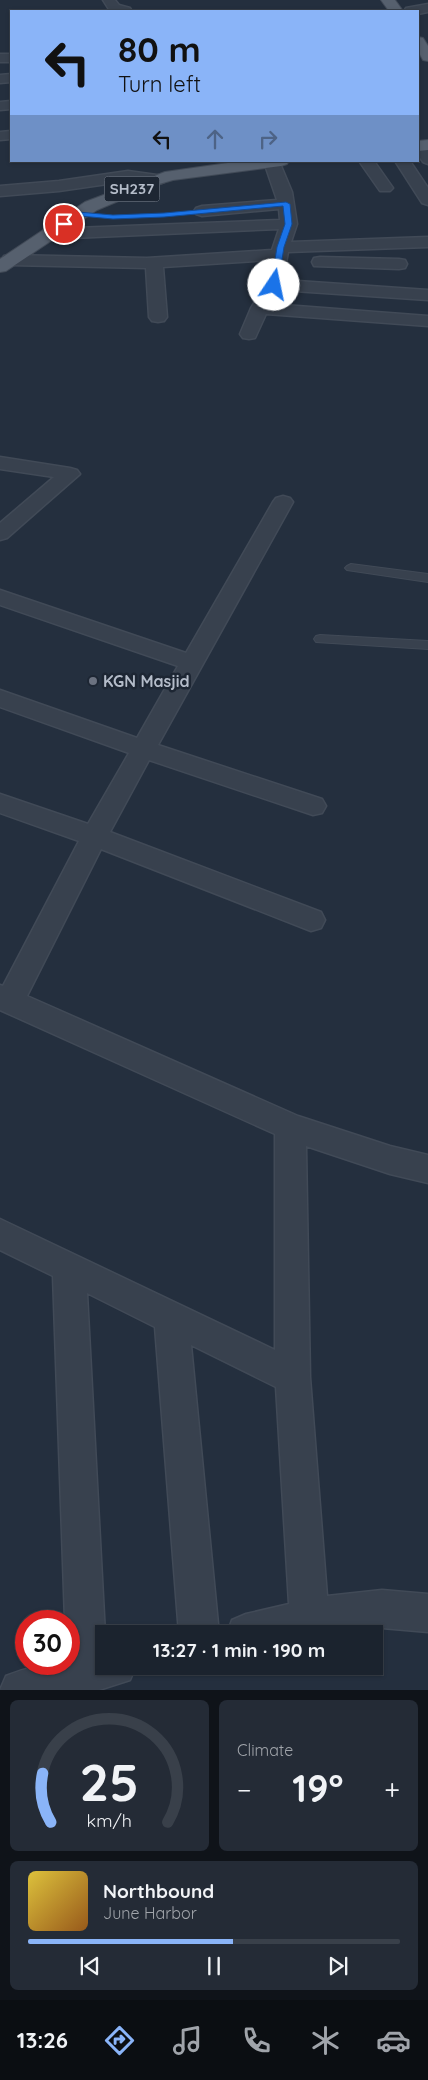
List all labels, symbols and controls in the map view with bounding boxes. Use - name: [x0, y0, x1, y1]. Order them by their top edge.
- text: 80 m: [118, 27, 201, 71]
- icon: left: [35, 30, 100, 95]
- text: Turn left: [118, 70, 201, 98]
- icon: left: [148, 125, 176, 153]
- icon: ahead: [201, 125, 229, 153]
- icon: right: [254, 125, 282, 153]
- road number: SH237: [104, 176, 160, 202]
- pin: [43, 203, 85, 245]
- icon: arrive: [50, 210, 78, 238]
- position arrow: [247, 258, 299, 310]
- place label: KGN Masjid: [103, 671, 189, 691]
- marker: KGN Masjid: [87, 675, 99, 687]
- speed limit sign: 30: [15, 1610, 80, 1675]
- text: 13:27 · 1 min · 190 m: [153, 1638, 325, 1662]
- text: Climate: [237, 1740, 293, 1760]
- text: 25: [80, 1749, 139, 1814]
- text: 19°: [292, 1764, 344, 1812]
- text: −: [237, 1772, 252, 1807]
- text: +: [384, 1772, 400, 1807]
- text: km/h: [87, 1809, 132, 1831]
- text: Northbound: [103, 1879, 214, 1903]
- text: June Harbor: [103, 1903, 197, 1923]
- icon: previous: [76, 1952, 104, 1980]
- icon: pause: [200, 1952, 228, 1980]
- icon: next: [324, 1952, 352, 1980]
- icon: directions: [102, 2023, 137, 2058]
- icon: music: [170, 2023, 205, 2058]
- icon: phone: [239, 2023, 274, 2058]
- icon: climate: [308, 2023, 343, 2058]
- icon: car: [376, 2023, 411, 2058]
- text: 13:26: [17, 2026, 68, 2054]

